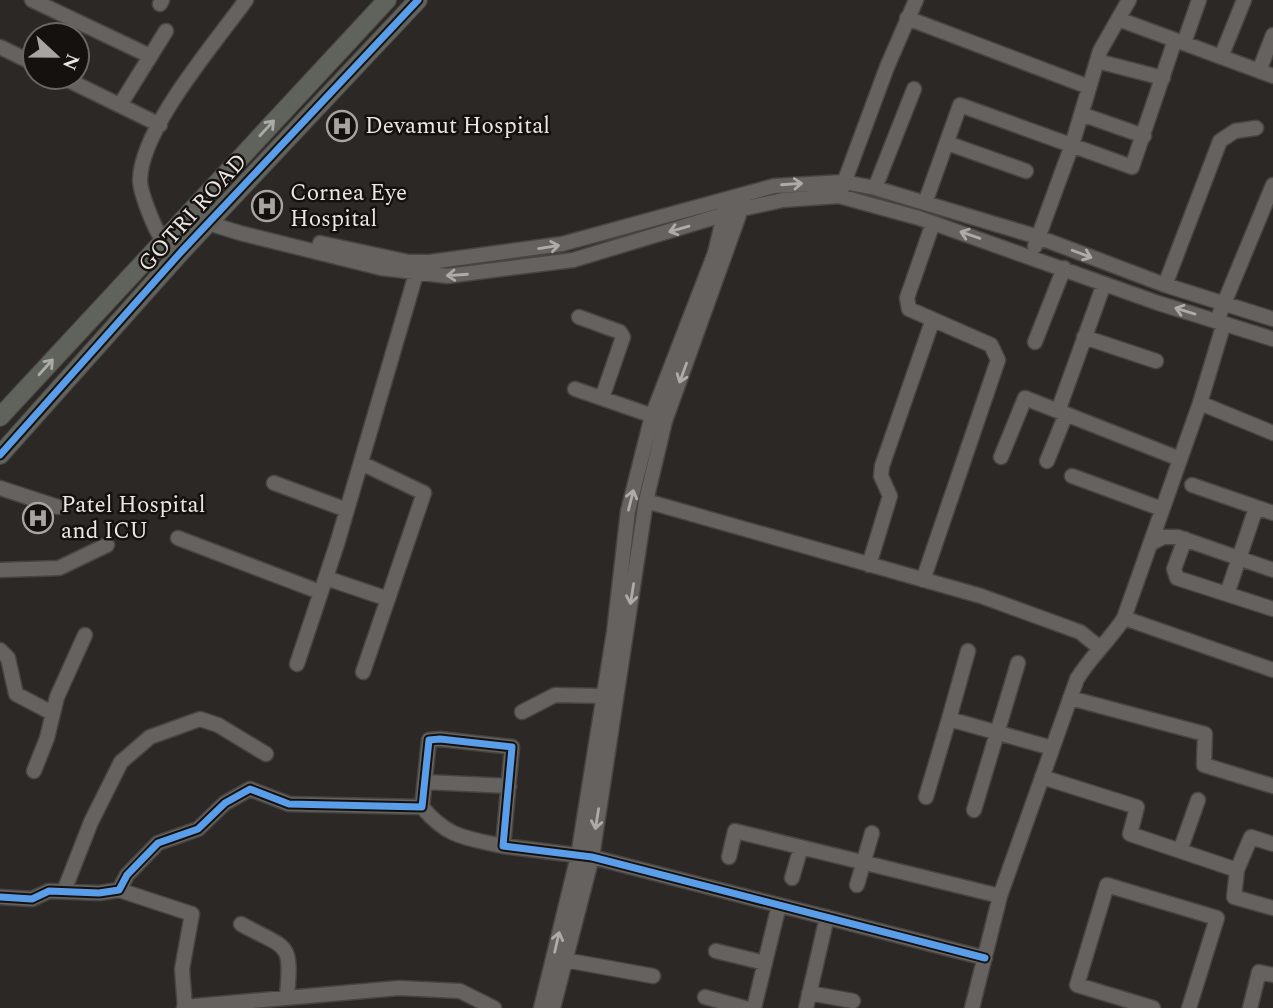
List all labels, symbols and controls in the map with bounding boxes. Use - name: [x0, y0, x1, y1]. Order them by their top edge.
- north arrow: [21, 21, 91, 91]
- text: N: [54, 49, 87, 74]
- hospital icon: Devamut Hospital: [325, 109, 359, 143]
- place label: Devamut Hospital: [365, 109, 550, 144]
- one-way arrow: [258, 120, 275, 137]
- street label: GOTRI ROAD: [130, 146, 256, 280]
- place label: Cornea Eye Hospital: [290, 176, 407, 237]
- one-way arrow: [781, 177, 803, 190]
- hospital icon: Cornea Eye Hospital: [250, 189, 284, 223]
- one-way arrow: [668, 223, 691, 236]
- one-way arrow: [959, 228, 981, 241]
- one-way arrow: [537, 240, 560, 253]
- one-way arrow: [1071, 249, 1093, 261]
- one-way arrow: [446, 269, 469, 282]
- one-way arrow: [1174, 303, 1196, 316]
- one-way arrow: [38, 358, 54, 376]
- one-way arrow: [675, 361, 688, 383]
- place label: Patel Hospital and ICU: [61, 488, 206, 549]
- one-way arrow: [625, 489, 638, 512]
- hospital icon: Patel Hospital and ICU: [21, 501, 55, 535]
- one-way arrow: [625, 582, 638, 605]
- one-way arrow: [591, 807, 604, 830]
- one-way arrow: [551, 931, 564, 954]

